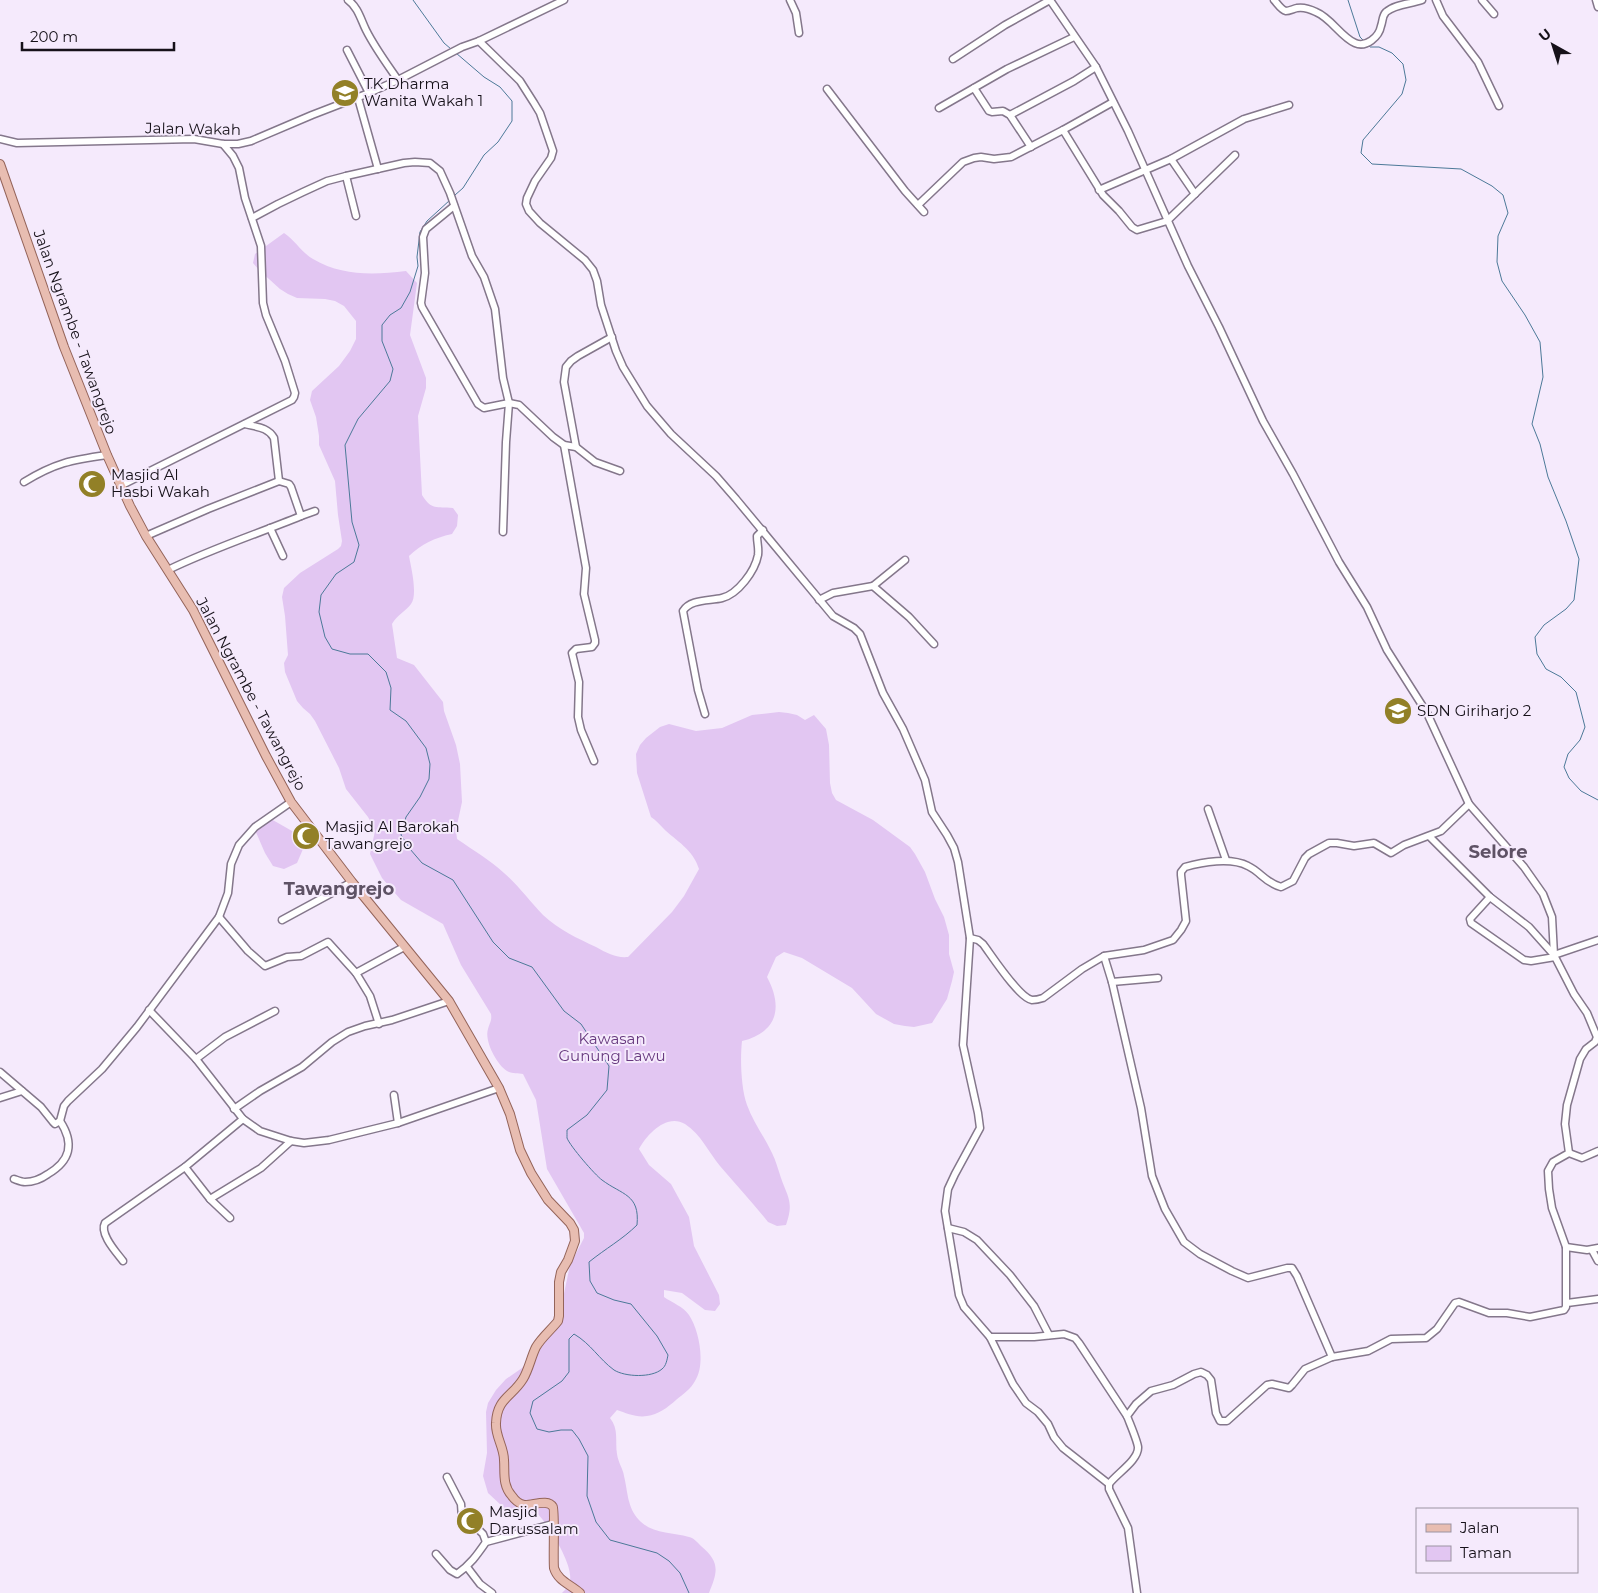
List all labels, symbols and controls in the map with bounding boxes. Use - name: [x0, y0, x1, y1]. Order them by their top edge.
- scale bar: [22, 20, 175, 52]
- north arrow: [1528, 20, 1578, 70]
- text: U: [1535, 24, 1555, 45]
- text: 200 m: [30, 27, 78, 46]
- place label: TK Dharma Wanita Wakah 1: [364, 74, 483, 110]
- school or university icon: TK Dharma Wanita Wakah 1: [330, 78, 360, 108]
- street label: Jalan Wakah: [144, 118, 241, 139]
- street label: Jalan Ngrambe - Tawangrejo: [29, 226, 121, 437]
- place label: Masjid Al Hasbi Wakah: [111, 465, 210, 501]
- mosque icon: Masjid Al Hasbi Wakah: [77, 469, 107, 499]
- street label: Jalan Ngrambe - Tawangrejo: [192, 593, 311, 794]
- school or university icon: SDN Giriharjo 2: [1383, 696, 1413, 726]
- place label: SDN Giriharjo 2: [1417, 701, 1531, 720]
- place label: Masjid Al Barokah Tawangrejo: [325, 817, 460, 853]
- mosque icon: Masjid Al Barokah Tawangrejo: [291, 821, 321, 851]
- district label: Selore: [1468, 841, 1528, 863]
- district label: Tawangrejo: [284, 878, 394, 900]
- park label: Kawasan Gunung Lawu: [558, 1029, 666, 1065]
- place label: Masjid Darussalam: [489, 1502, 579, 1538]
- mosque icon: Masjid Darussalam: [455, 1506, 485, 1536]
- legend: [1416, 1508, 1578, 1573]
- text: Jalan: [1459, 1518, 1499, 1537]
- text: Taman: [1460, 1543, 1512, 1562]

